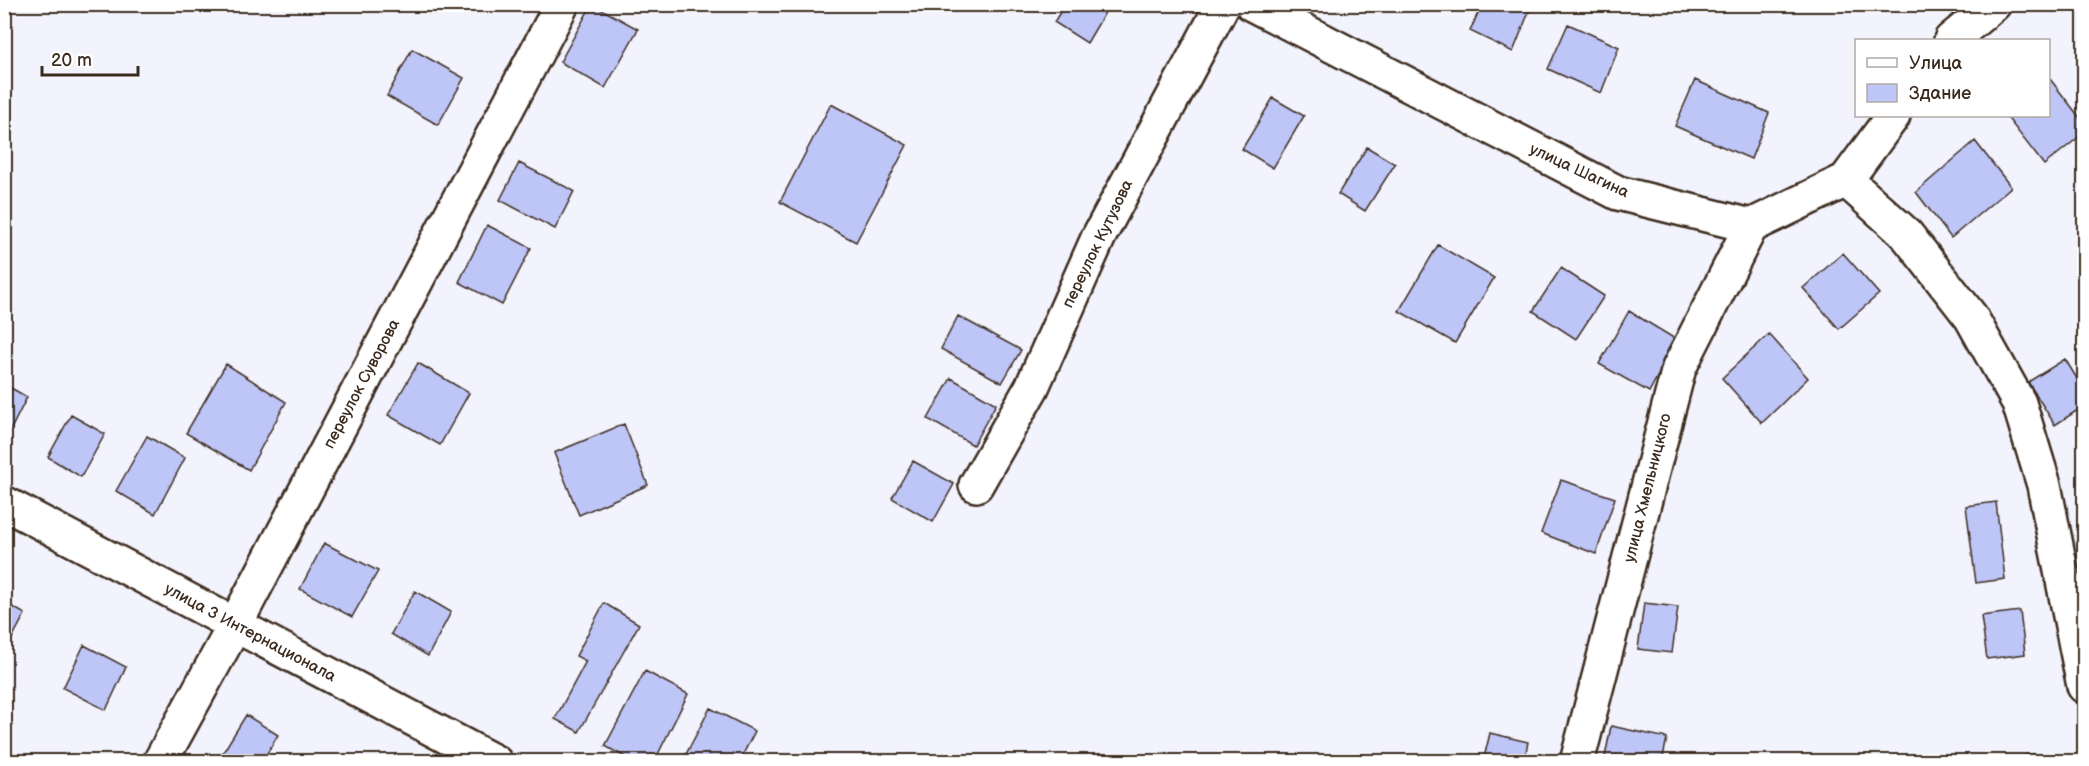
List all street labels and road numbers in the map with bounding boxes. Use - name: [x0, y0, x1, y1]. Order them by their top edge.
- street label: улица Шагина: [1526, 140, 1632, 202]
- street label: переулок Кутузова: [1059, 176, 1137, 311]
- street label: переулок Суворова: [320, 316, 404, 452]
- street label: улица Хмельницкого: [1620, 411, 1676, 565]
- street label: улица 3 Интернационала: [161, 580, 339, 687]

